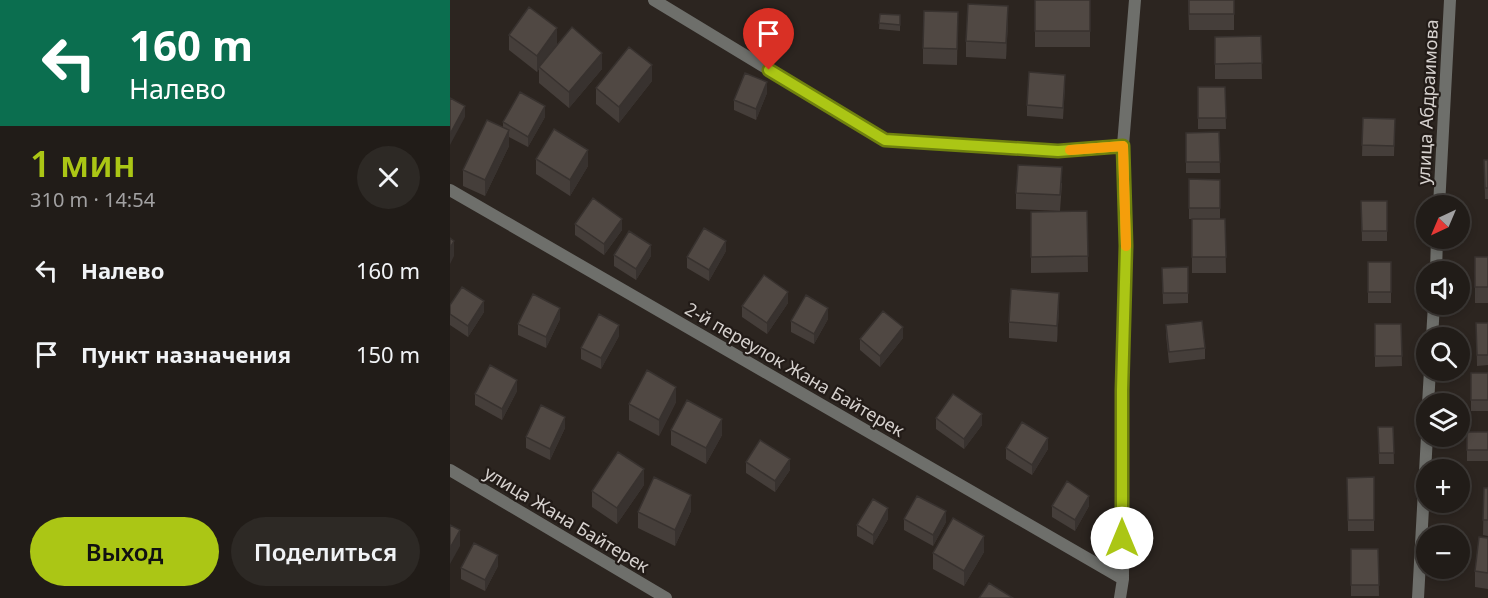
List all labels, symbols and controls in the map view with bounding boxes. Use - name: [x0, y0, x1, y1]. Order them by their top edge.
- pin: [743, 8, 794, 70]
- text: 160 m: [129, 16, 253, 73]
- icon: arrive: [752, 17, 785, 50]
- street label: улица Абдраимова: [1411, 19, 1443, 185]
- icon: left: [30, 24, 108, 102]
- text: Налево: [129, 70, 226, 107]
- text: 1 мин: [30, 139, 136, 188]
- button: close: [357, 146, 420, 209]
- text: 310 m · 14:54: [30, 186, 155, 213]
- north arrow: [1416, 195, 1470, 249]
- map controls: [1416, 195, 1470, 579]
- icon: left: [30, 254, 63, 287]
- text: Налево: [81, 255, 164, 285]
- text: 160 m: [356, 255, 420, 285]
- button: sound: [1416, 261, 1470, 315]
- street label: 2-й переулок Жана Байтерек: [681, 296, 909, 442]
- button: search: [1416, 327, 1470, 381]
- icon: arrive: [30, 338, 63, 371]
- text: Пункт назначения: [81, 339, 291, 369]
- text: 150 m: [356, 339, 420, 369]
- button: layers: [1416, 393, 1470, 447]
- button: +: [1416, 459, 1470, 513]
- street label: улица Жана Байтерек: [480, 460, 654, 578]
- position arrow: [1090, 506, 1154, 570]
- button: Выход: [30, 517, 219, 586]
- button: Поделиться: [231, 517, 420, 586]
- button: −: [1416, 525, 1470, 579]

